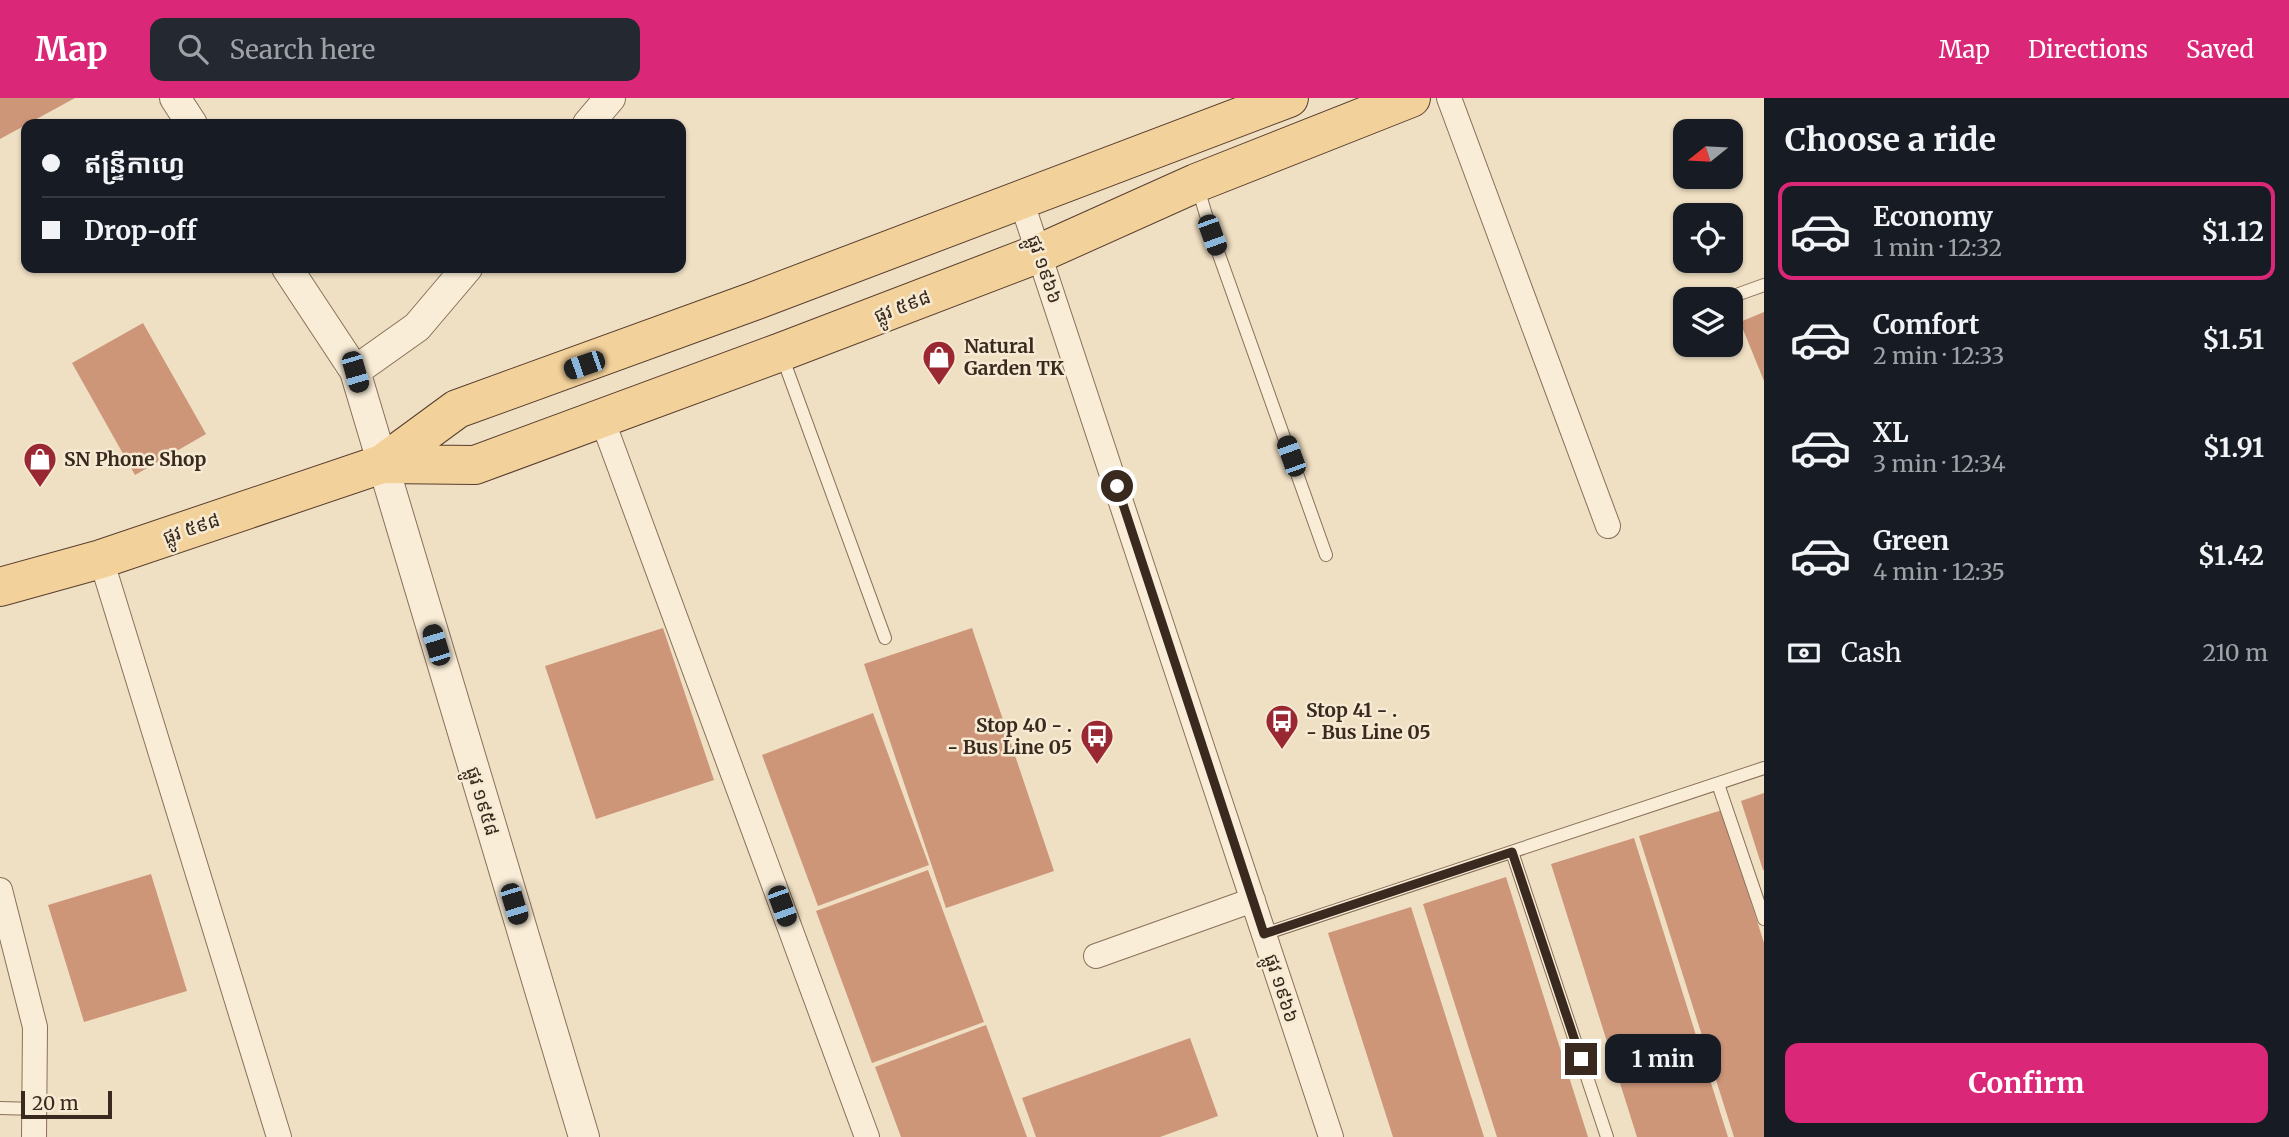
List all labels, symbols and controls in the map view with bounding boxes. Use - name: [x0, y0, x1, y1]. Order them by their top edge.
- search box: [150, 18, 640, 81]
- text: Map: [35, 29, 108, 70]
- icon: search: [174, 30, 212, 68]
- text: Search here: [230, 33, 375, 66]
- text: Map: [1939, 34, 1990, 65]
- text: Directions: [2028, 34, 2148, 65]
- text: Saved: [2186, 34, 2254, 65]
- north arrow: [1673, 119, 1743, 189]
- map controls: [1673, 119, 1743, 357]
- text: Choose a ride: [1785, 120, 1996, 160]
- text: ឥន្ទ្រីកាហ្វេ: [84, 147, 185, 180]
- icon: car: [1789, 200, 1852, 263]
- text: Economy: [1873, 200, 1993, 233]
- button: locate: [1673, 203, 1743, 273]
- car: [1195, 212, 1230, 258]
- text: Drop-off: [84, 214, 197, 247]
- text: $1.12: [2201, 215, 2264, 248]
- street label: ផ្លូវ ១៩៦៦: [1017, 232, 1068, 308]
- text: 1 min · 12:32: [1873, 233, 2002, 262]
- street label: ផ្លូវ ៥៩៨: [870, 284, 936, 333]
- button: layers: [1673, 287, 1743, 357]
- icon: car: [1789, 308, 1852, 371]
- text: Comfort: [1873, 308, 1979, 341]
- text: $1.51: [2202, 323, 2264, 356]
- place label: Natural Garden TK: [964, 334, 1065, 380]
- shop icon: Natural Garden TK: [920, 338, 958, 387]
- text: 2 min · 12:33: [1873, 341, 2005, 370]
- car: [561, 348, 608, 382]
- car: [340, 349, 371, 395]
- icon: car: [1789, 416, 1852, 479]
- text: XL: [1873, 416, 1909, 449]
- text: $1.91: [2203, 431, 2264, 464]
- car: [1274, 433, 1309, 479]
- shop icon: SN Phone Shop: [21, 440, 59, 489]
- place label: SN Phone Shop: [64, 447, 206, 471]
- text: 3 min · 12:34: [1873, 449, 2006, 478]
- route start: [1101, 470, 1133, 502]
- street label: ផ្លូវ ៥៩៨: [159, 507, 225, 554]
- icon: car: [1789, 524, 1852, 587]
- text: Green: [1873, 524, 1949, 557]
- text: $1.42: [2198, 539, 2264, 572]
- text: 4 min · 12:35: [1873, 557, 2005, 586]
- car: [420, 622, 453, 668]
- icon: cash: [1785, 634, 1823, 672]
- text: Cash: [1841, 636, 1902, 669]
- text: 210 m: [2203, 638, 2268, 667]
- place label: Stop 41 - . - Bus Line 05: [1306, 698, 1431, 744]
- bus stop icon: Stop 41 - . - Bus Line 05: [1263, 702, 1301, 751]
- place label: Stop 40 - . - Bus Line 05: [947, 713, 1072, 759]
- bus stop icon: Stop 40 - . - Bus Line 05: [1078, 717, 1116, 766]
- street label: ផ្លូវ ១៩៥៨: [456, 764, 505, 840]
- car: [498, 881, 531, 927]
- car: [765, 883, 800, 929]
- street label: ផ្លូវ ១៩៦៦: [1254, 951, 1304, 1027]
- callout: 1 min: [1606, 1034, 1721, 1084]
- route end: [1565, 1043, 1597, 1075]
- button: Confirm: [1785, 1043, 2268, 1123]
- text: 1 min: [1632, 1044, 1694, 1073]
- scale bar: [21, 1088, 112, 1120]
- text: 20 m: [32, 1091, 79, 1115]

